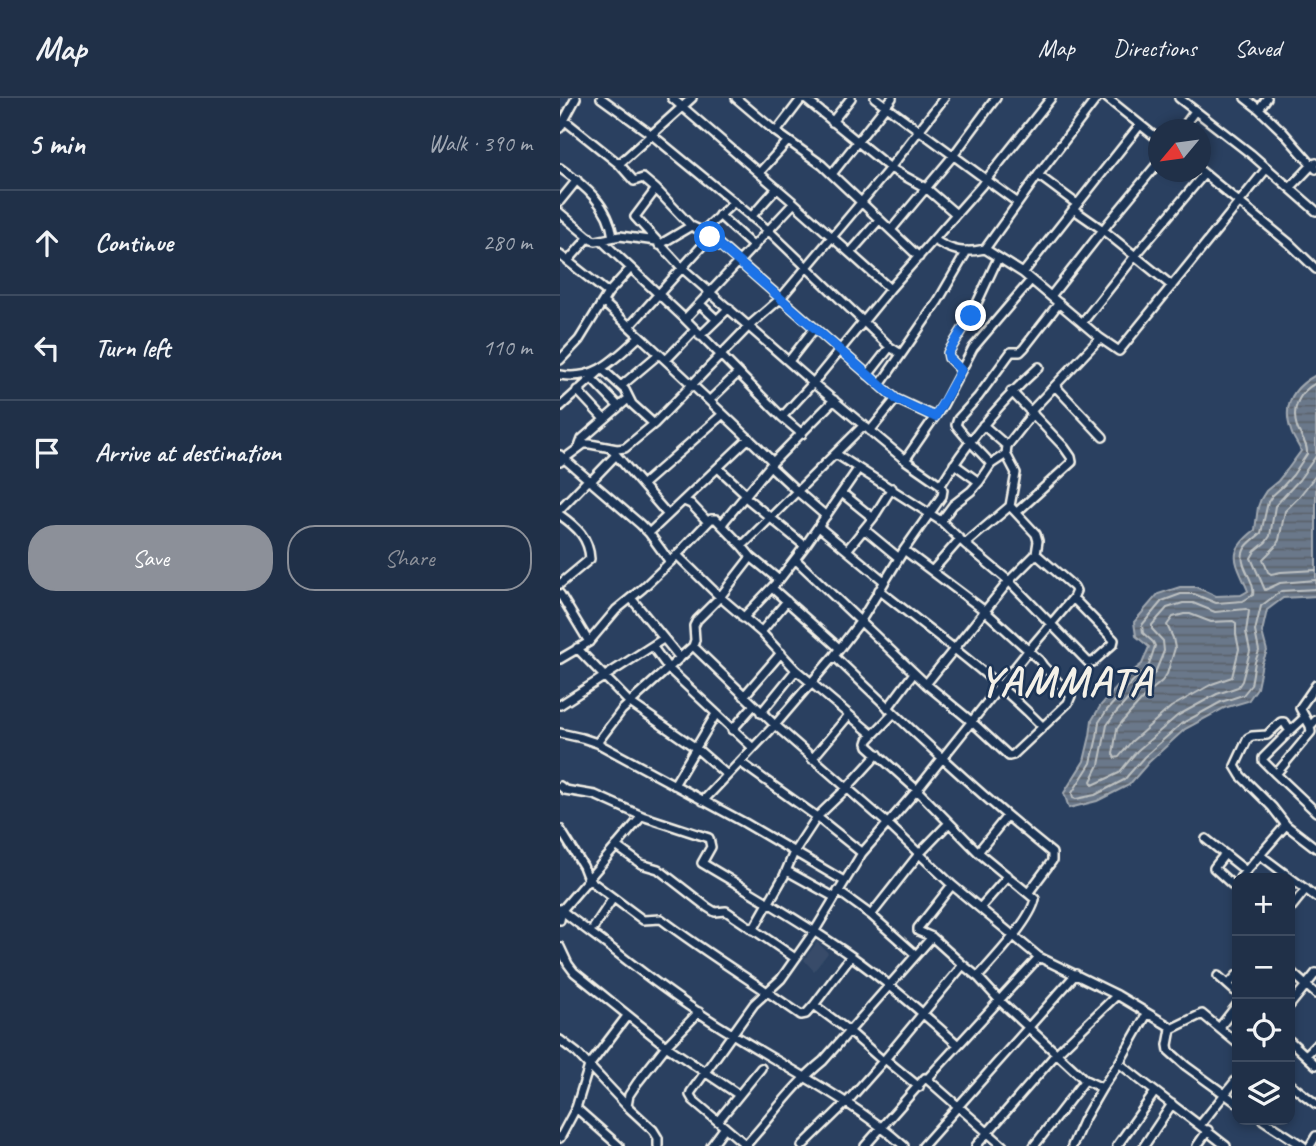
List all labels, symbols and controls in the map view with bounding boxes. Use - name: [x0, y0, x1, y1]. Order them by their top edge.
- text: Map: [35, 27, 86, 69]
- text: Map: [1038, 33, 1075, 63]
- text: Directions: [1113, 33, 1196, 63]
- text: Saved: [1234, 33, 1281, 63]
- north arrow: [1148, 119, 1211, 182]
- text: 5 min: [28, 125, 85, 163]
- text: Walk · 390 m: [428, 129, 532, 158]
- route start: [694, 221, 725, 252]
- icon: ahead: [28, 224, 66, 262]
- text: Continue: [95, 226, 173, 259]
- text: 280 m: [483, 228, 532, 257]
- route end: [955, 300, 986, 331]
- icon: left: [28, 329, 66, 367]
- text: Turn left: [95, 331, 170, 364]
- text: 110 m: [483, 333, 532, 362]
- icon: arrive: [28, 434, 66, 472]
- text: Arrive at destination: [95, 436, 281, 469]
- button: Save: [28, 525, 273, 591]
- button: Share: [287, 525, 532, 591]
- district label: YAMMATA: [979, 655, 1154, 708]
- map controls: [1232, 873, 1295, 1125]
- button: +: [1232, 873, 1295, 936]
- button: −: [1232, 936, 1295, 999]
- button: locate: [1232, 999, 1295, 1062]
- button: layers: [1232, 1062, 1295, 1125]

